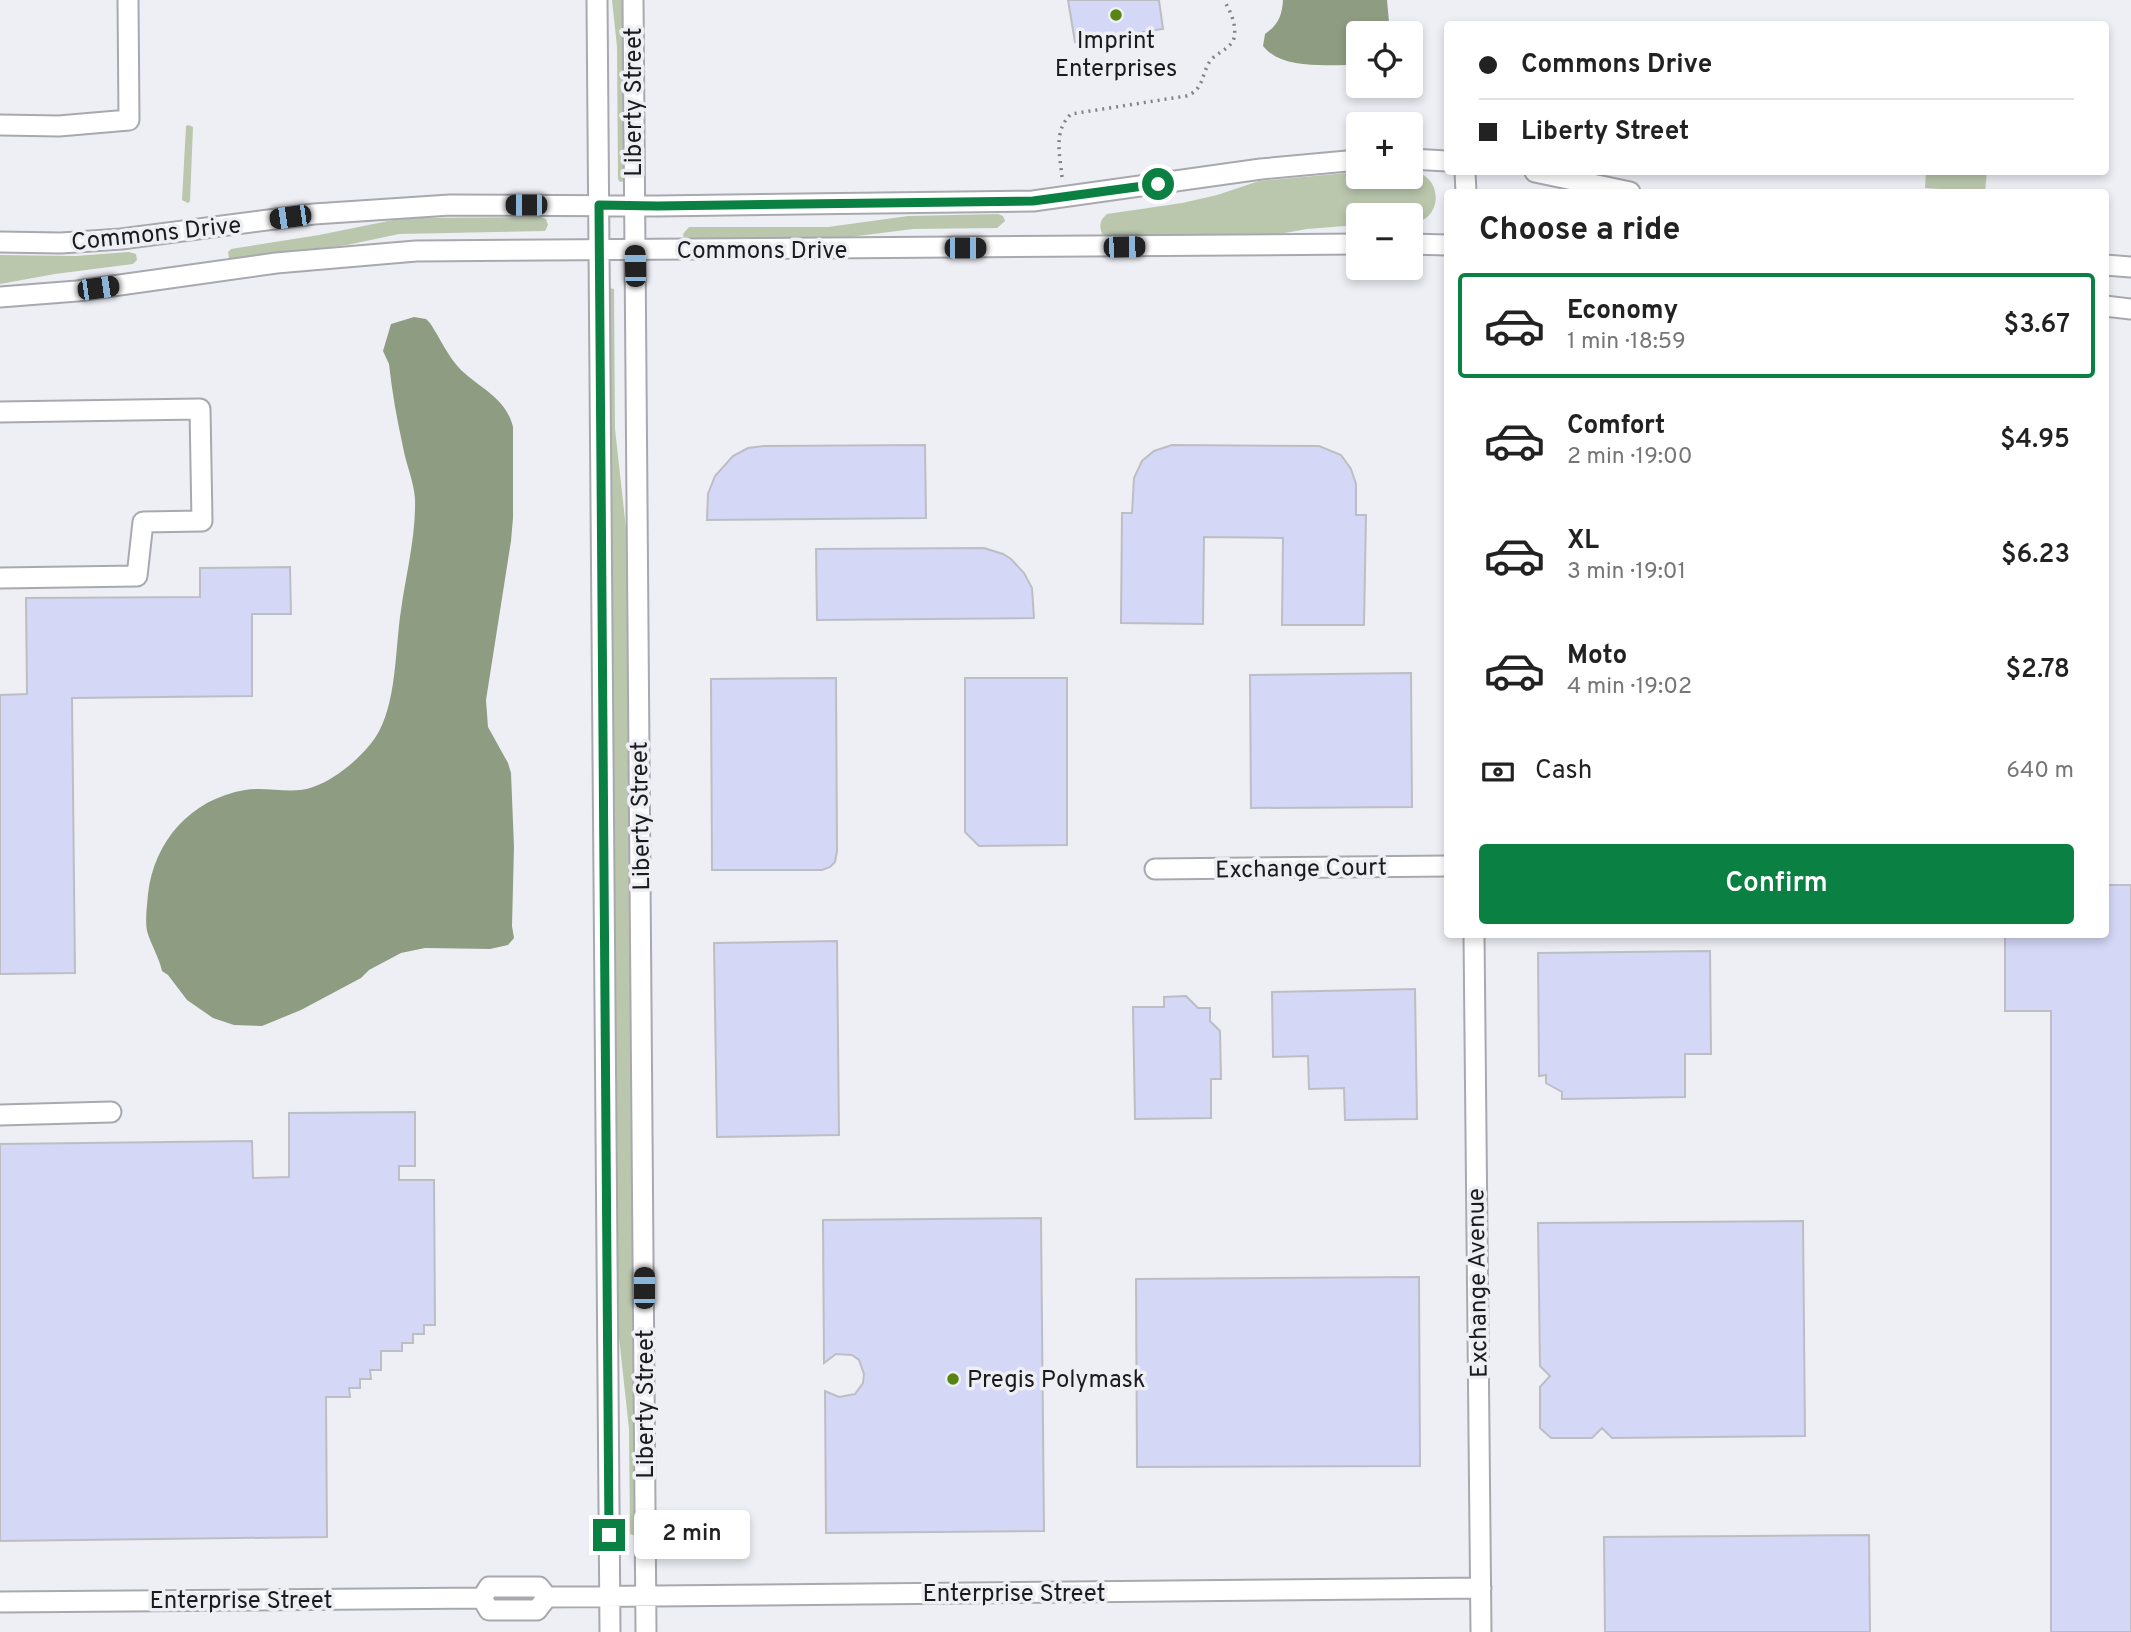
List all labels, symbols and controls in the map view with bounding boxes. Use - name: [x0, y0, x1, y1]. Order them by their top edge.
- marker: Imprint Enterprises: [1108, 7, 1124, 23]
- map controls: [1346, 21, 1423, 280]
- button: locate: [1346, 21, 1423, 98]
- street label: Liberty Street: [620, 27, 650, 177]
- place label: Imprint Enterprises: [1055, 27, 1177, 85]
- text: Commons Drive: [1521, 49, 1712, 82]
- button: +: [1346, 112, 1423, 189]
- text: Liberty Street: [1521, 116, 1689, 149]
- route start: [1142, 168, 1174, 200]
- car: [506, 195, 548, 216]
- button: −: [1346, 203, 1423, 280]
- car: [268, 204, 313, 230]
- street label: Commons Drive: [70, 211, 243, 259]
- text: Choose a ride: [1479, 211, 1680, 251]
- car: [1103, 236, 1146, 258]
- street label: Commons Drive: [677, 237, 847, 267]
- car: [945, 238, 987, 259]
- car: [625, 245, 646, 287]
- car: [76, 275, 121, 301]
- icon: car: [1483, 294, 1546, 357]
- text: Economy: [1567, 295, 1678, 328]
- text: $3.67: [2004, 309, 2070, 342]
- text: 1 min · 18:59: [1567, 328, 1686, 357]
- icon: car: [1483, 409, 1546, 472]
- text: Comfort: [1567, 410, 1665, 443]
- text: $4.95: [2000, 424, 2070, 457]
- text: 2 min · 19:00: [1567, 443, 1692, 472]
- icon: car: [1483, 524, 1546, 587]
- text: XL: [1567, 525, 1599, 558]
- text: $6.23: [2001, 539, 2070, 572]
- text: 3 min · 19:01: [1567, 558, 1686, 587]
- icon: car: [1483, 639, 1546, 702]
- text: Moto: [1567, 640, 1627, 673]
- text: $2.78: [2005, 654, 2070, 687]
- text: 4 min · 19:02: [1567, 673, 1692, 702]
- street label: Liberty Street: [626, 741, 658, 891]
- icon: cash: [1479, 753, 1517, 791]
- text: Cash: [1535, 755, 1592, 788]
- text: 640 m: [2006, 757, 2074, 786]
- button: Confirm: [1479, 844, 2074, 924]
- street label: Exchange Court: [1215, 854, 1387, 886]
- street label: Exchange Avenue: [1462, 1188, 1496, 1378]
- car: [634, 1267, 655, 1309]
- street label: Liberty Street: [632, 1329, 662, 1479]
- place label: Pregis Polymask: [967, 1366, 1146, 1396]
- marker: Pregis Polymask: [945, 1371, 961, 1387]
- callout: 2 min: [634, 1510, 749, 1560]
- route end: [593, 1519, 625, 1551]
- text: 2 min: [662, 1520, 722, 1549]
- street label: Enterprise Street: [922, 1580, 1106, 1610]
- street label: Enterprise Street: [149, 1587, 333, 1617]

